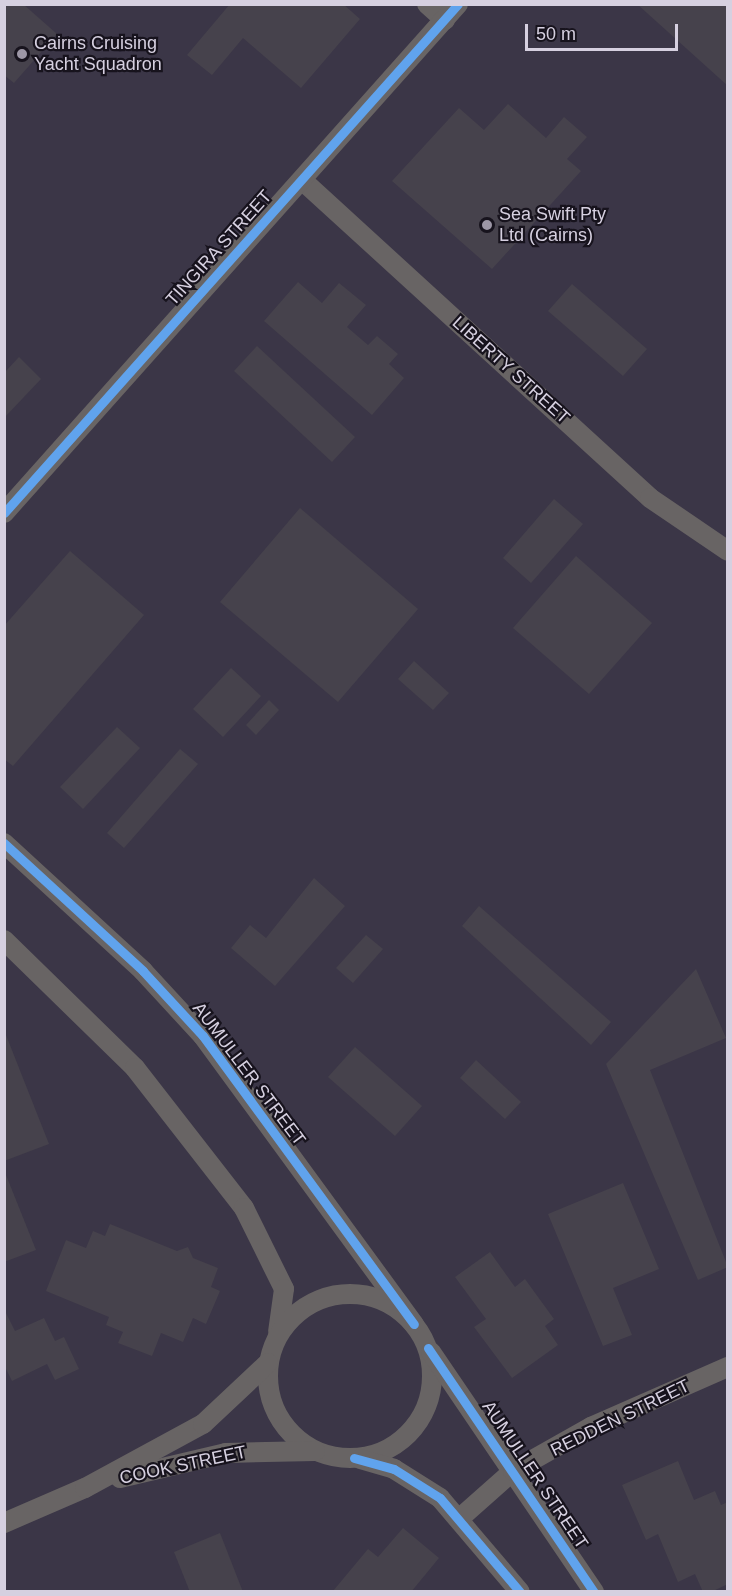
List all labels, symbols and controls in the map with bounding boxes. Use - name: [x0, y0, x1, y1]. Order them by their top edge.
- scale bar: [528, 12, 681, 50]
- text: 50 m: [536, 24, 576, 44]
- place label: Cairns Cruising Yacht Squadron: [34, 33, 162, 76]
- marker: Cairns Cruising Yacht Squadron: [15, 47, 29, 61]
- street label: TINGIRA STREET: [161, 185, 277, 311]
- place label: Sea Swift Pty Ltd (Cairns): [499, 204, 606, 246]
- marker: Sea Swift Pty Ltd (Cairns): [480, 218, 494, 232]
- street label: LIBERTY STREET: [448, 312, 574, 428]
- street label: AUMULLER STREET: [188, 998, 310, 1150]
- street label: REDDEN STREET: [547, 1375, 693, 1461]
- street label: AUMULLER STREET: [477, 1397, 593, 1553]
- street label: COOK STREET: [118, 1441, 248, 1489]

